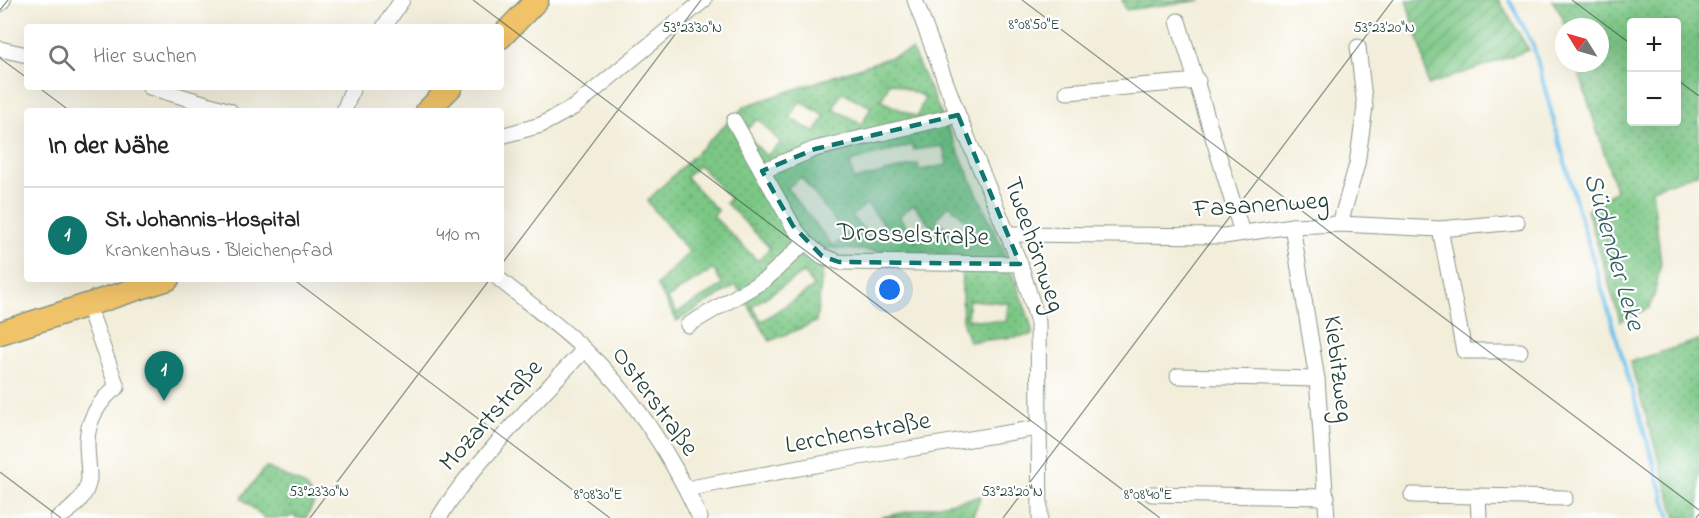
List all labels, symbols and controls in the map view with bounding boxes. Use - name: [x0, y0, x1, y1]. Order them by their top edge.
- text: 8°08'50"E: [1009, 14, 1060, 36]
- text: 53°23'30"N: [662, 17, 722, 39]
- text: 53°23'20"N: [1353, 17, 1415, 39]
- north arrow: [1555, 18, 1609, 72]
- map controls: [1627, 18, 1681, 126]
- button: +: [1627, 18, 1681, 72]
- search box: [24, 24, 504, 90]
- icon: search: [45, 41, 78, 74]
- text: Hier suchen: [93, 41, 197, 73]
- button: −: [1627, 72, 1681, 126]
- text: In der Nähe: [48, 128, 169, 166]
- water label: Südender Leke: [1572, 169, 1655, 337]
- street label: Tweehörnweg: [992, 172, 1074, 318]
- street label: Fasanenweg: [1191, 182, 1330, 230]
- text: St. Johannis-Hospital: [105, 205, 300, 237]
- street label: Drosselstraße: [835, 214, 990, 258]
- text: 1: [64, 221, 71, 250]
- text: 410 m: [436, 221, 480, 250]
- text: Krankenhaus · Bleichenpfad: [105, 237, 333, 266]
- your location: [875, 275, 904, 304]
- street label: Kiebitzweg: [1312, 313, 1362, 425]
- street label: Osterstraße: [601, 339, 707, 465]
- street label: Mozartstraße: [431, 351, 553, 481]
- pin: 1: [144, 352, 184, 401]
- street label: Lerchenstraße: [782, 402, 934, 465]
- text: 53°23'30"N: [289, 481, 349, 503]
- text: 53°23'20"N: [981, 481, 1043, 503]
- text: 8°08'30"E: [574, 484, 622, 506]
- text: 8°08'40"E: [1124, 484, 1172, 506]

